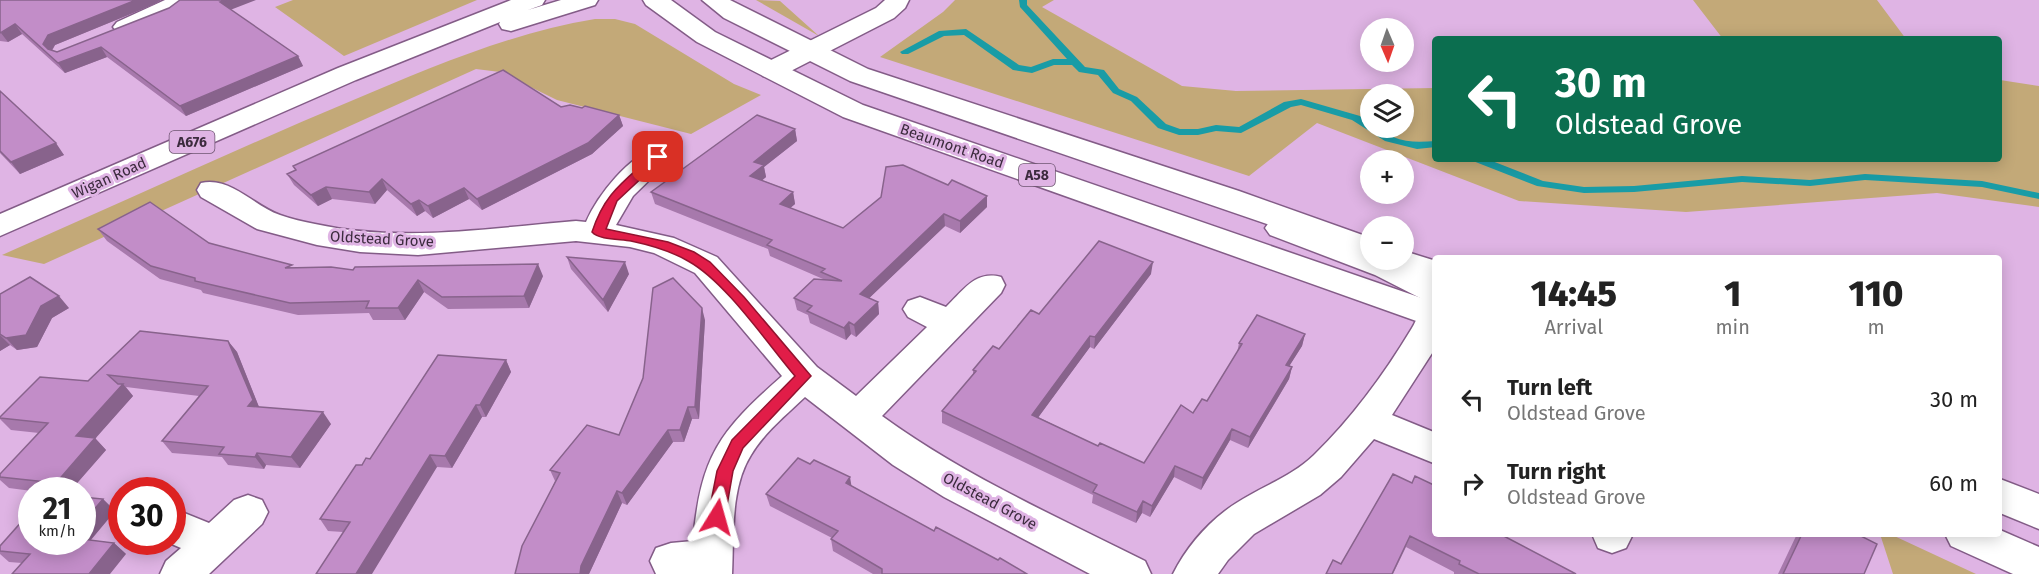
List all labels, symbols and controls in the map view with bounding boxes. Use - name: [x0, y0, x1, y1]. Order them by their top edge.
- north arrow: [1360, 18, 1414, 72]
- map controls: [1360, 18, 1414, 270]
- text: 30 m: [1555, 58, 1647, 108]
- icon: left: [1456, 60, 1534, 138]
- button: layers: [1360, 84, 1414, 138]
- text: Oldstead Grove: [1555, 109, 1742, 141]
- street label: Beaumont Road: [898, 120, 1006, 172]
- road number: A676: [170, 131, 214, 153]
- pin: [632, 131, 683, 182]
- icon: arrive: [641, 140, 674, 173]
- button: +: [1360, 150, 1414, 204]
- street label: Wigan Road: [69, 154, 149, 202]
- road number: A58: [1019, 164, 1055, 186]
- button: −: [1360, 216, 1414, 270]
- street label: Oldstead Grove: [330, 227, 434, 251]
- text: 14:45: [1531, 272, 1617, 316]
- text: 1: [1724, 272, 1741, 316]
- text: 110: [1849, 272, 1903, 316]
- text: Arrival: [1544, 315, 1603, 339]
- text: min: [1715, 315, 1750, 339]
- text: m: [1867, 315, 1885, 339]
- text: Turn left: [1507, 374, 1592, 401]
- icon: left: [1456, 383, 1489, 416]
- text: 30 m: [1930, 386, 1978, 413]
- text: Oldstead Grove: [1507, 401, 1646, 425]
- text: Turn right: [1507, 458, 1606, 485]
- icon: right: [1456, 467, 1489, 500]
- street label: Oldstead Grove: [940, 469, 1040, 533]
- text: 60 m: [1929, 470, 1978, 497]
- speed limit sign: 30: [108, 477, 186, 555]
- position arrow: [685, 485, 749, 549]
- text: Oldstead Grove: [1507, 485, 1646, 509]
- text: 21: [43, 491, 71, 527]
- text: km/h: [38, 522, 76, 540]

